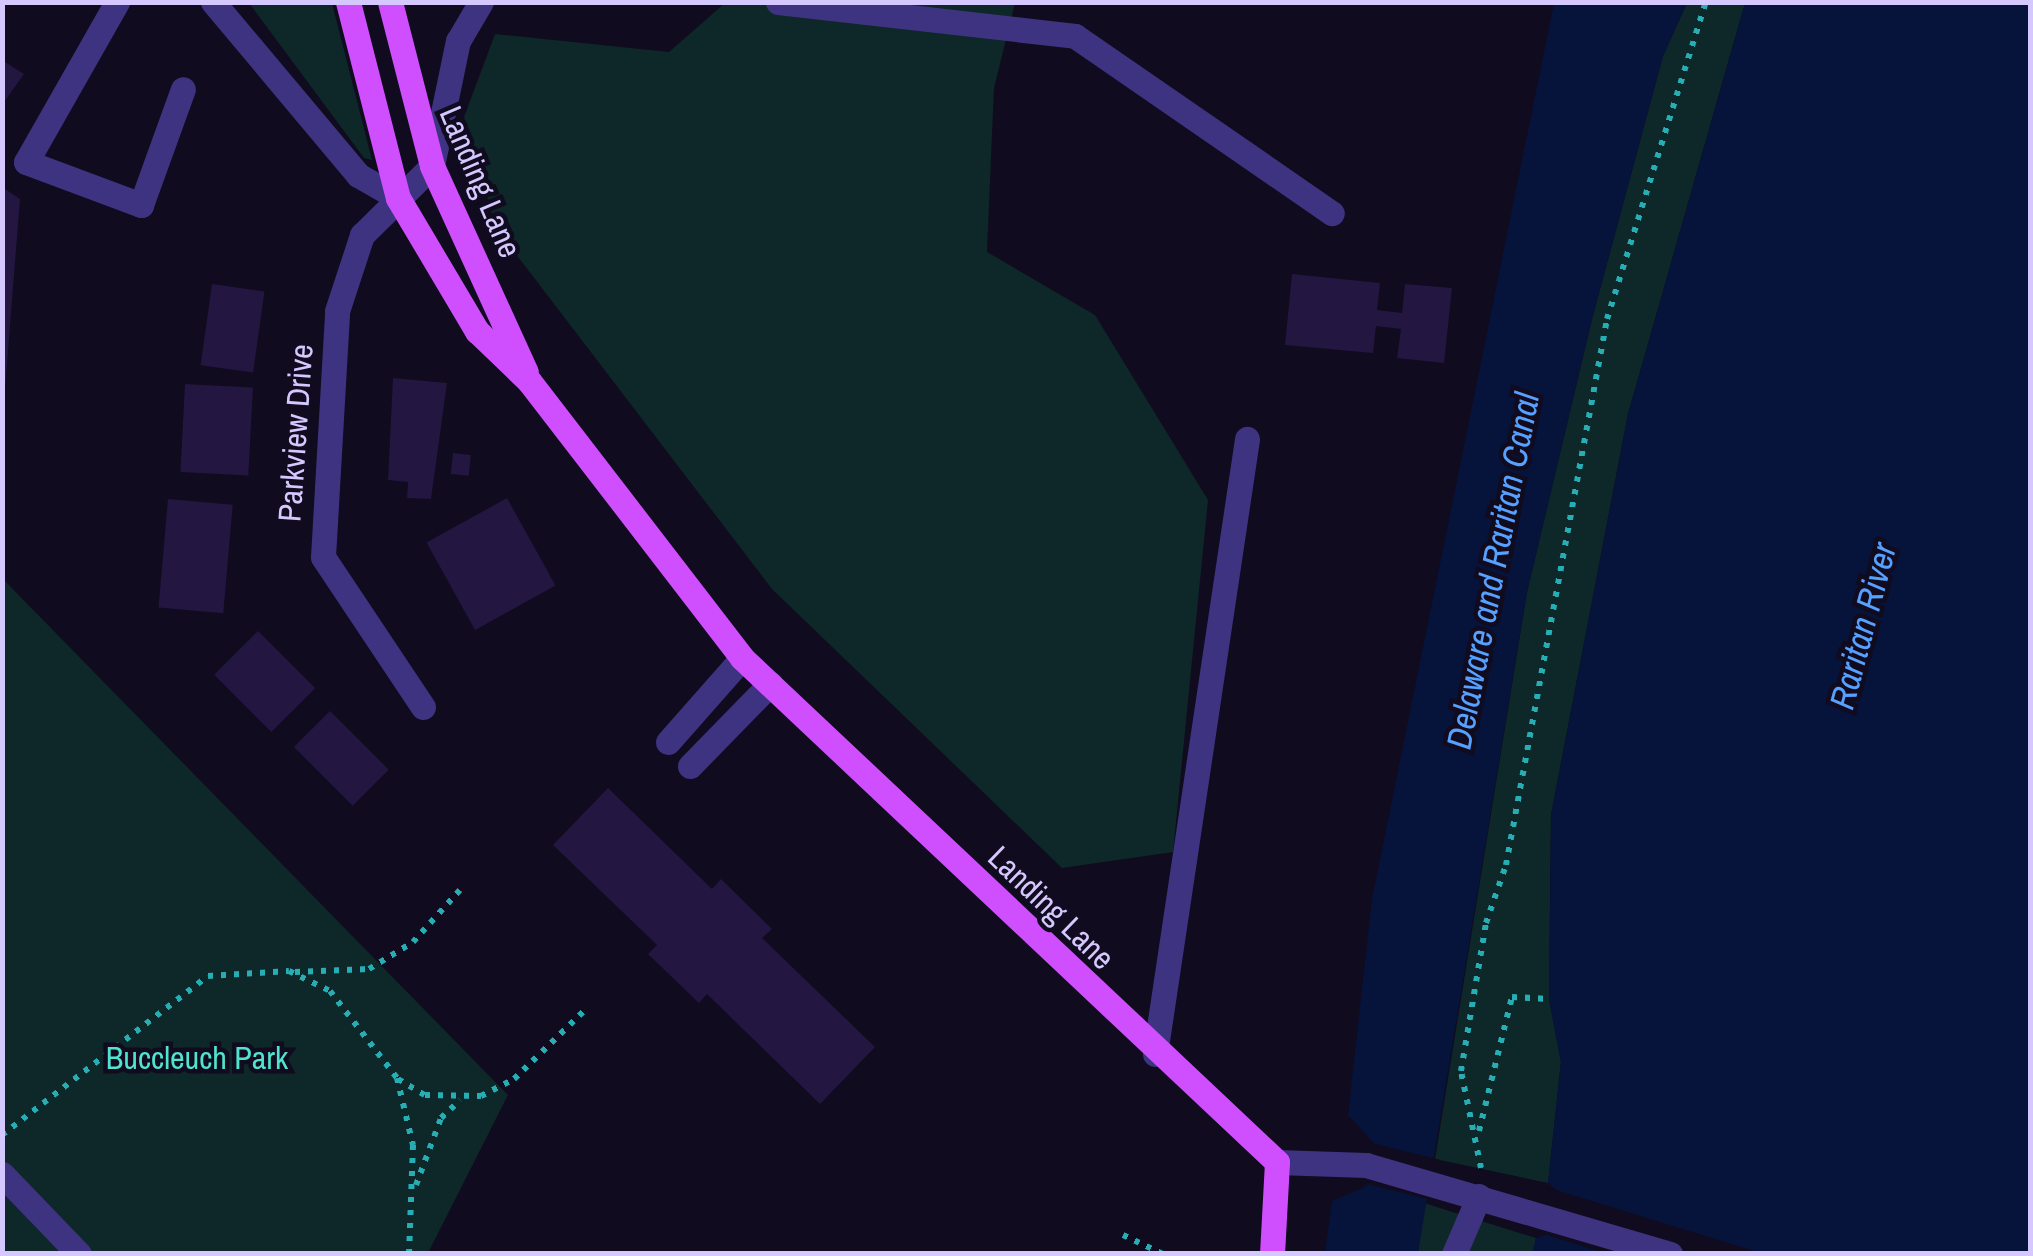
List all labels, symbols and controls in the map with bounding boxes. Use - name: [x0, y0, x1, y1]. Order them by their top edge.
- street label: Landing Lane: [431, 101, 529, 263]
- street label: Parkview Drive: [271, 343, 321, 523]
- water label: Delaware and Raritan Canal: [1438, 389, 1548, 753]
- water label: Raritan River: [1821, 538, 1905, 714]
- street label: Landing Lane: [980, 838, 1122, 978]
- park label: Buccleuch Park: [106, 1039, 288, 1077]

